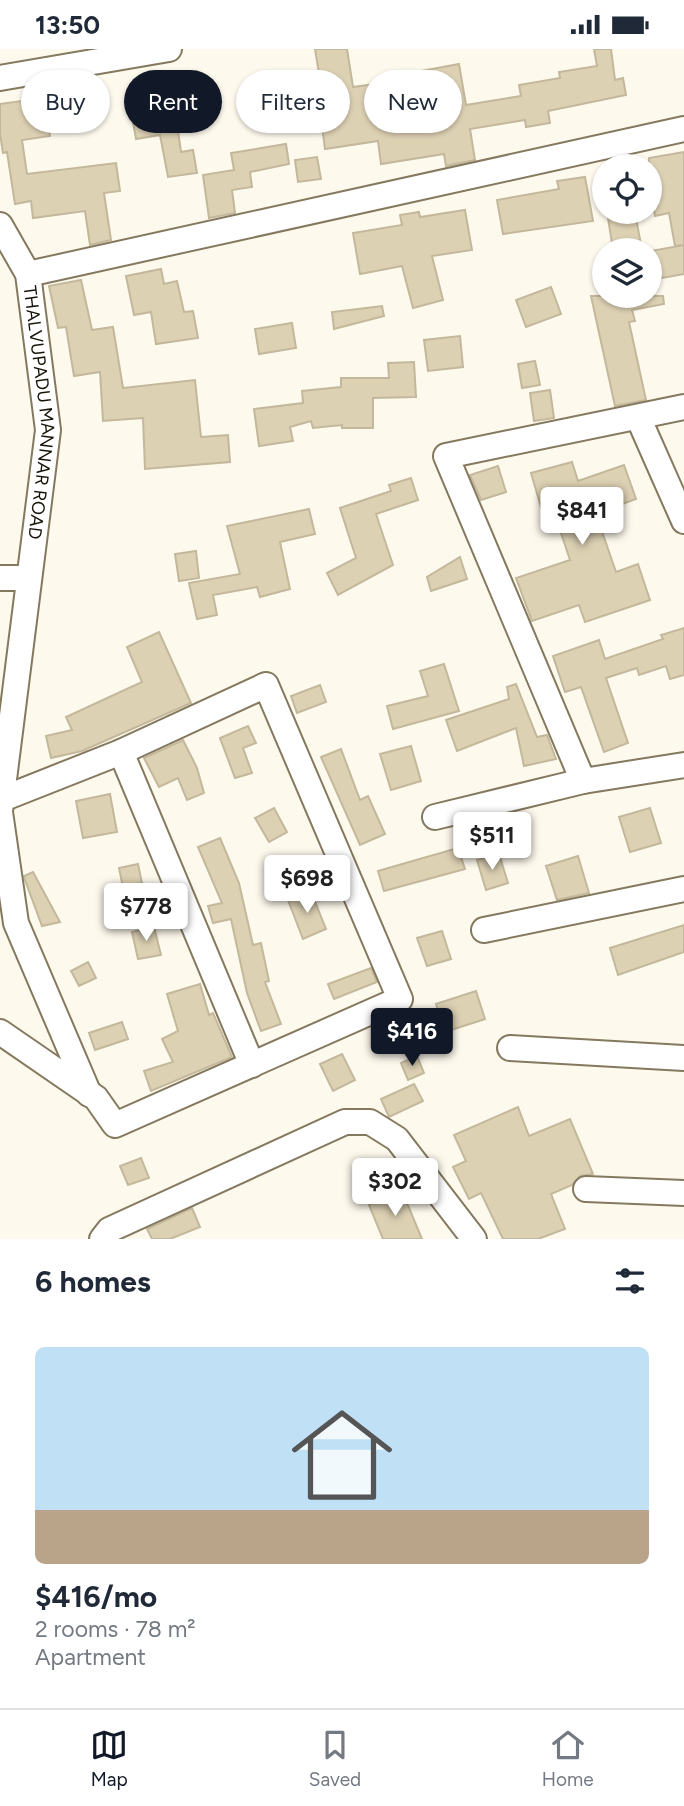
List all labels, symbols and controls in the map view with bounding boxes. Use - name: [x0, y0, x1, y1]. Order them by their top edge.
- text: 13:50: [35, 9, 100, 41]
- chip: Buy: [21, 70, 110, 133]
- chip: Rent: [124, 70, 222, 133]
- chip: Filters: [236, 70, 350, 133]
- chip: New: [364, 70, 462, 133]
- map controls: [592, 154, 662, 308]
- button: locate: [592, 154, 662, 224]
- button: layers: [592, 238, 662, 308]
- street label: THALVUPADU MANNAR ROAD: [19, 284, 59, 541]
- pin: $841: [541, 487, 623, 547]
- text: $841: [556, 496, 608, 524]
- pin: $511: [451, 813, 533, 872]
- text: $511: [469, 821, 515, 849]
- pin: $698: [266, 855, 348, 915]
- text: $698: [280, 864, 334, 892]
- pin: $778: [105, 883, 187, 943]
- text: $778: [120, 892, 172, 920]
- pin: $416: [371, 1009, 453, 1068]
- text: $416: [387, 1017, 437, 1045]
- pin: $302: [354, 1159, 436, 1218]
- text: $302: [368, 1167, 422, 1195]
- icon: filters: [611, 1262, 649, 1300]
- text: 6 homes: [35, 1263, 151, 1300]
- icon: home: [279, 1392, 405, 1518]
- text: $416/mo: [35, 1578, 157, 1615]
- text: 2 rooms · 78 m²: [35, 1615, 196, 1643]
- text: Apartment: [35, 1643, 146, 1671]
- tab: Map: [90, 1726, 128, 1791]
- tab: Saved: [309, 1726, 361, 1791]
- tab: Home: [542, 1726, 594, 1791]

